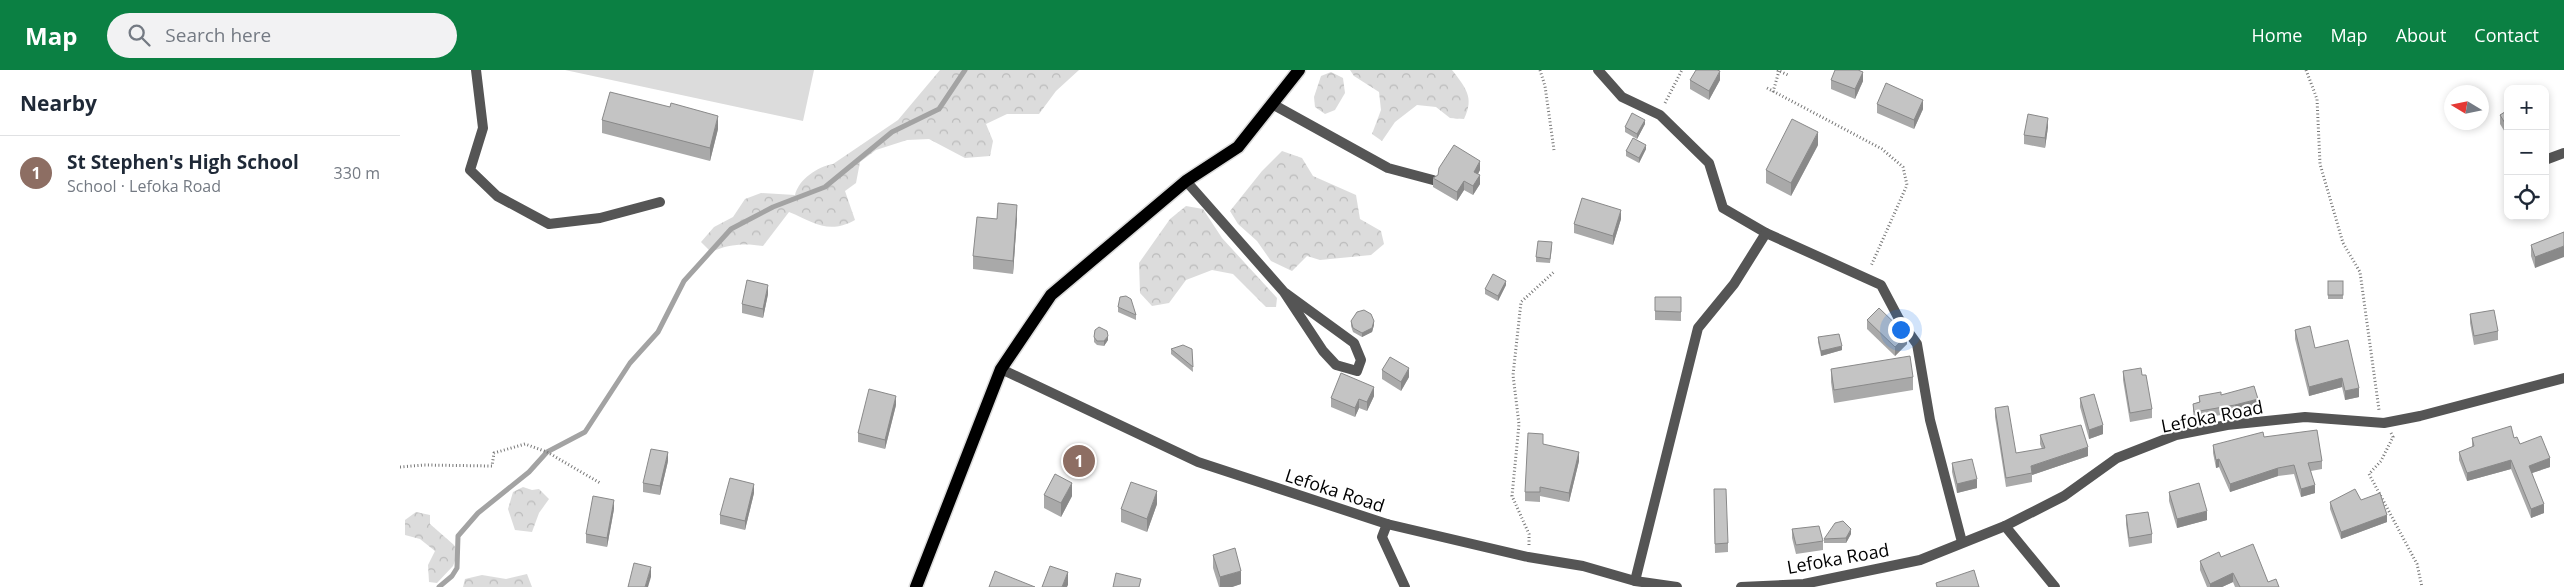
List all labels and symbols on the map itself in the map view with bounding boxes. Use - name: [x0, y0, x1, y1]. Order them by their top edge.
- north arrow: [2444, 85, 2489, 130]
- your location: [1888, 317, 1914, 343]
- street label: Lefoka Road: [2159, 394, 2265, 438]
- pin: 1: [1063, 442, 1095, 480]
- street label: Lefoka Road: [1282, 463, 1388, 517]
- street label: Lefoka Road: [1785, 537, 1891, 579]

